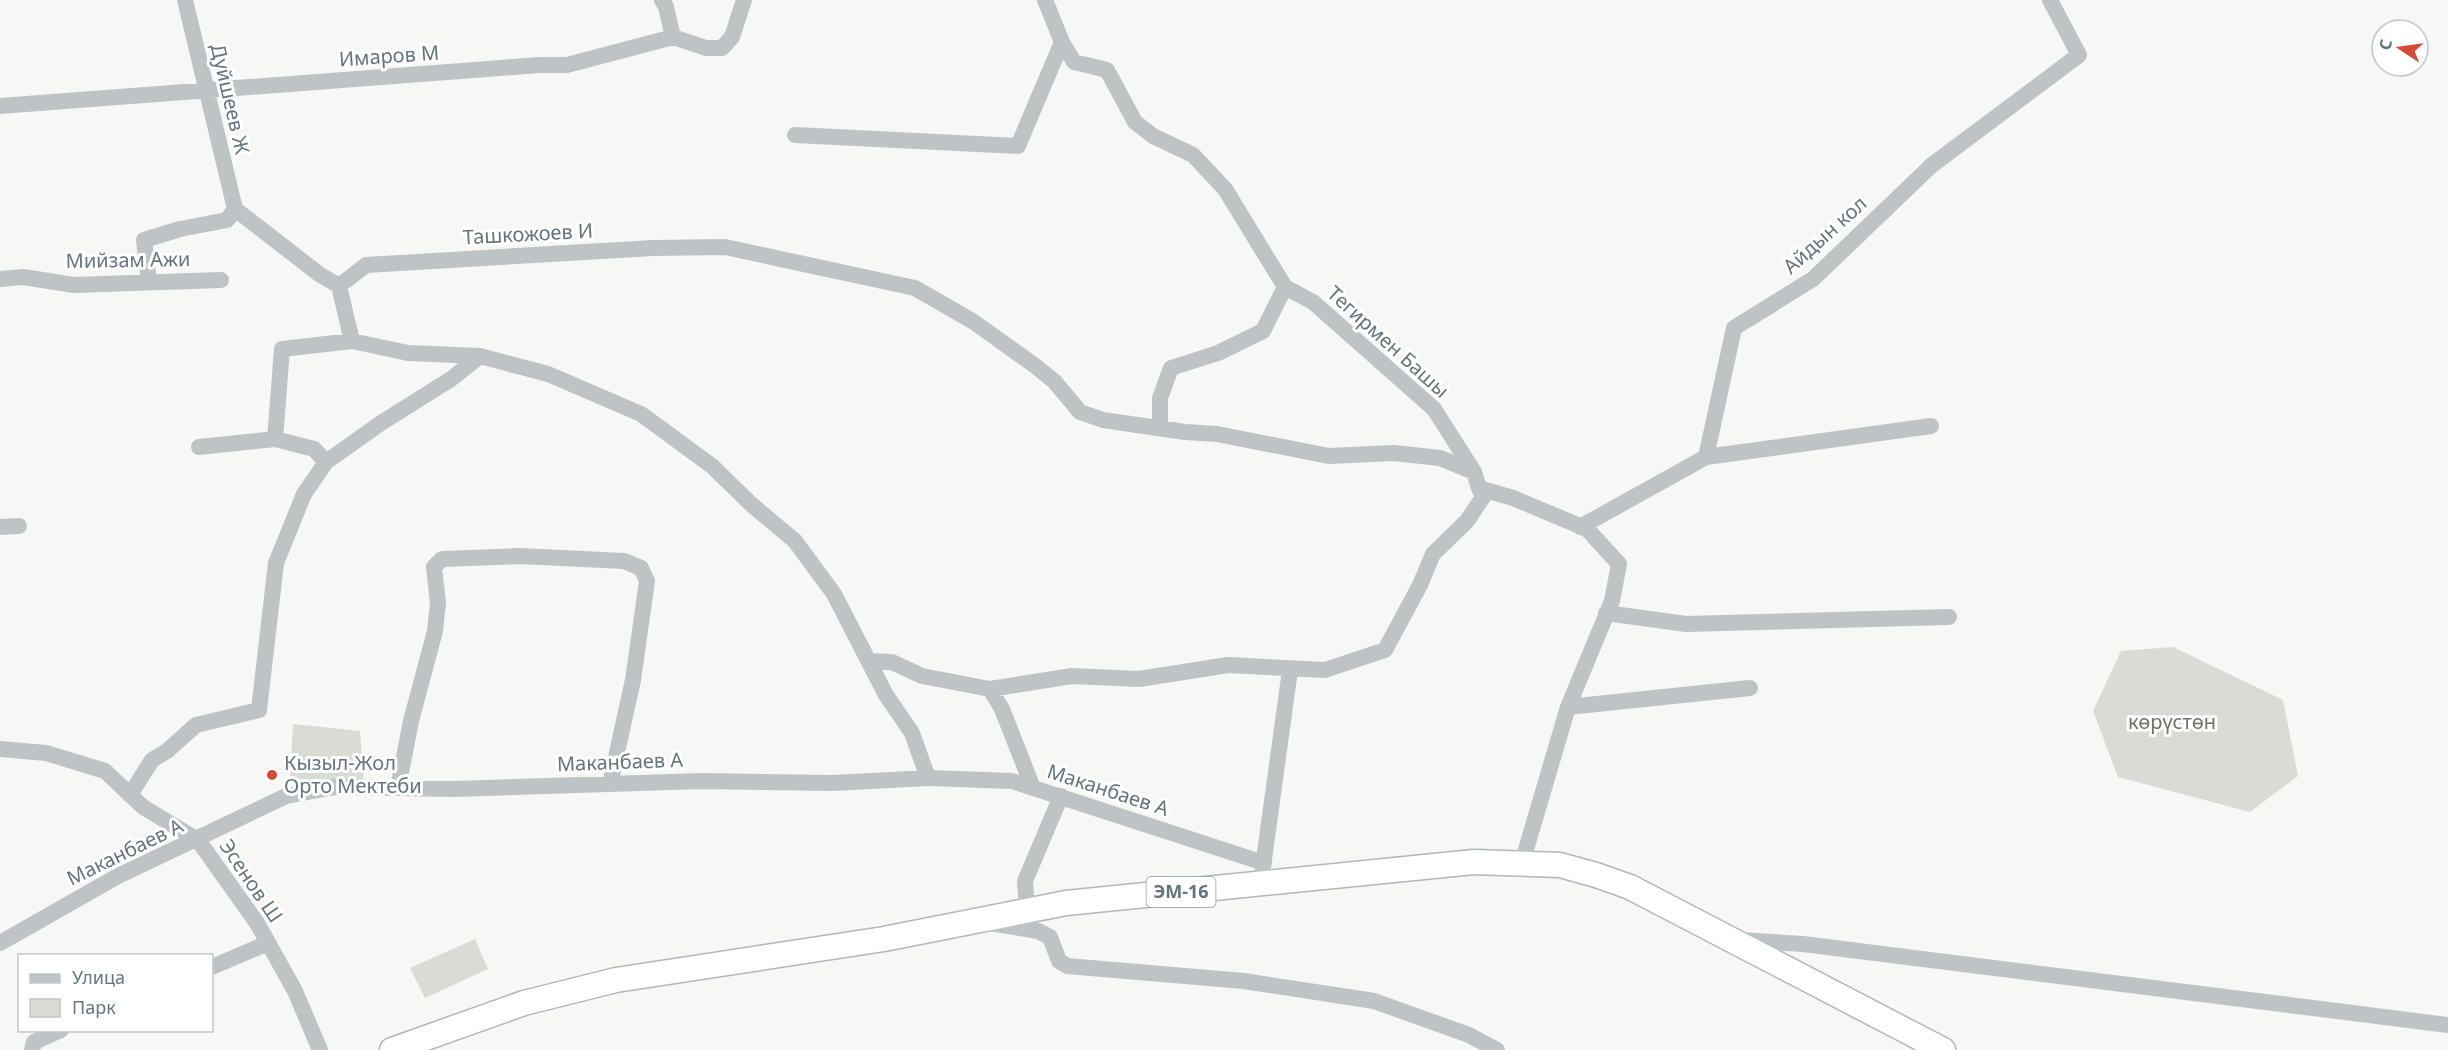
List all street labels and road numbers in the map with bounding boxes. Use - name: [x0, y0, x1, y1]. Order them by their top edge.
- street label: Имаров М: [338, 39, 440, 72]
- street label: Дуйшеев Ж: [205, 41, 256, 158]
- street label: Айдын кол: [1777, 190, 1872, 279]
- street label: Ташкожоев И: [462, 217, 594, 250]
- street label: Мийзам Ажи: [65, 245, 191, 274]
- street label: Тегирмен Башы: [1322, 280, 1455, 404]
- street label: Маканбаев А: [556, 746, 684, 777]
- street label: Маканбаев А: [1044, 757, 1173, 822]
- street label: Маканбаев А: [62, 812, 188, 891]
- street label: Эсенов Ш: [214, 834, 289, 928]
- road number: ЭМ-16: [1146, 877, 1216, 907]

